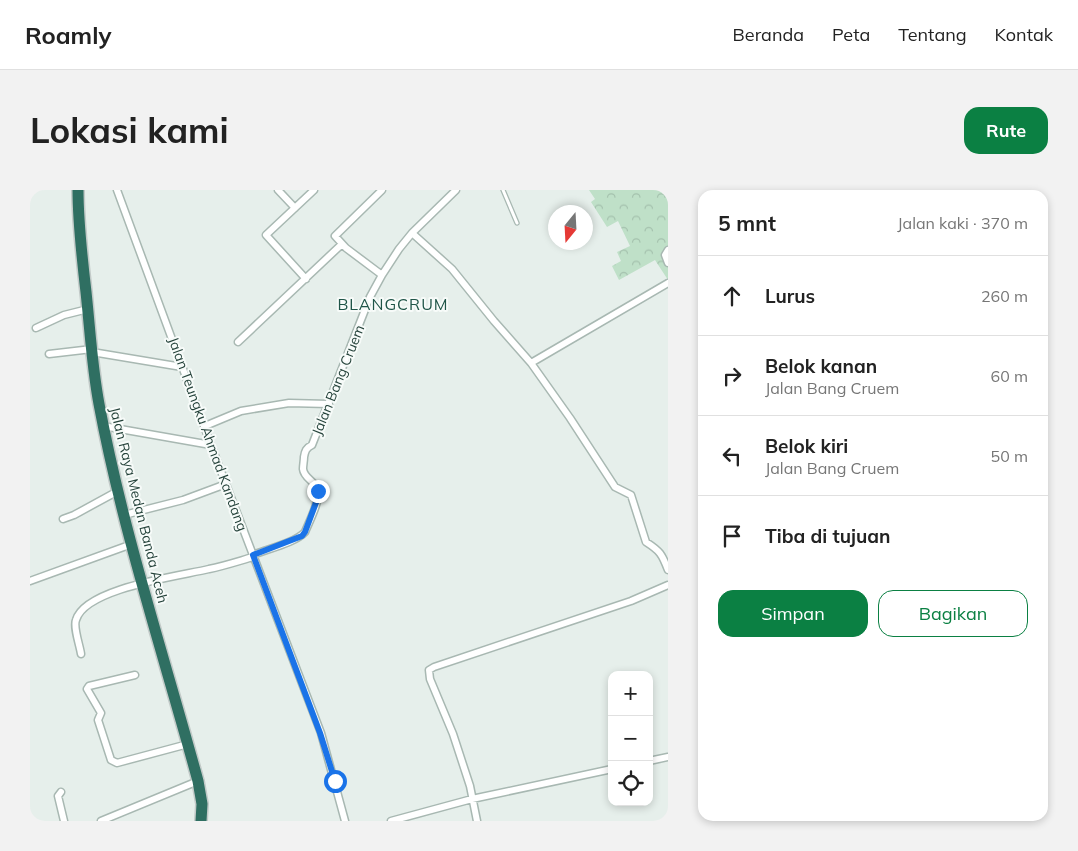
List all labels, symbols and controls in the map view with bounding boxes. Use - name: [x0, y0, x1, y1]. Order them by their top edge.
- text: Roamly: [25, 20, 112, 50]
- text: Beranda: [733, 23, 804, 46]
- text: Peta: [832, 23, 870, 46]
- text: Tentang: [898, 23, 967, 46]
- text: Kontak: [995, 23, 1053, 46]
- button: Rute: [964, 107, 1048, 154]
- text: Lokasi kami: [30, 108, 229, 152]
- north arrow: [548, 205, 593, 250]
- text: 5 mnt: [718, 210, 776, 236]
- text: Jalan kaki · 370 m: [897, 213, 1028, 233]
- icon: ahead: [718, 282, 746, 310]
- text: Lurus: [765, 284, 815, 308]
- text: 260 m: [981, 286, 1028, 306]
- district label: BLANGCRUM: [337, 294, 449, 314]
- street label: Jalan Bang Cruem: [308, 322, 368, 438]
- street label: Jalan Teungku Ahmad Kandang: [164, 334, 252, 534]
- text: Belok kanan: [765, 354, 877, 378]
- icon: right: [718, 362, 746, 390]
- text: 60 m: [991, 366, 1028, 386]
- text: Jalan Bang Cruem: [765, 378, 899, 398]
- street label: Jalan Raya Medan Banda Aceh: [106, 405, 172, 605]
- text: Belok kiri: [765, 434, 848, 458]
- icon: left: [718, 442, 746, 470]
- text: 50 m: [991, 446, 1028, 466]
- text: Jalan Bang Cruem: [765, 458, 899, 478]
- route end: [307, 480, 330, 503]
- icon: arrive: [718, 522, 746, 550]
- text: Tiba di tujuan: [765, 524, 890, 548]
- button: Simpan: [718, 590, 868, 637]
- button: Bagikan: [878, 590, 1028, 637]
- map controls: [608, 671, 653, 806]
- button: +: [608, 671, 653, 716]
- button: −: [608, 716, 653, 761]
- button: locate: [608, 761, 653, 806]
- route start: [324, 770, 347, 793]

